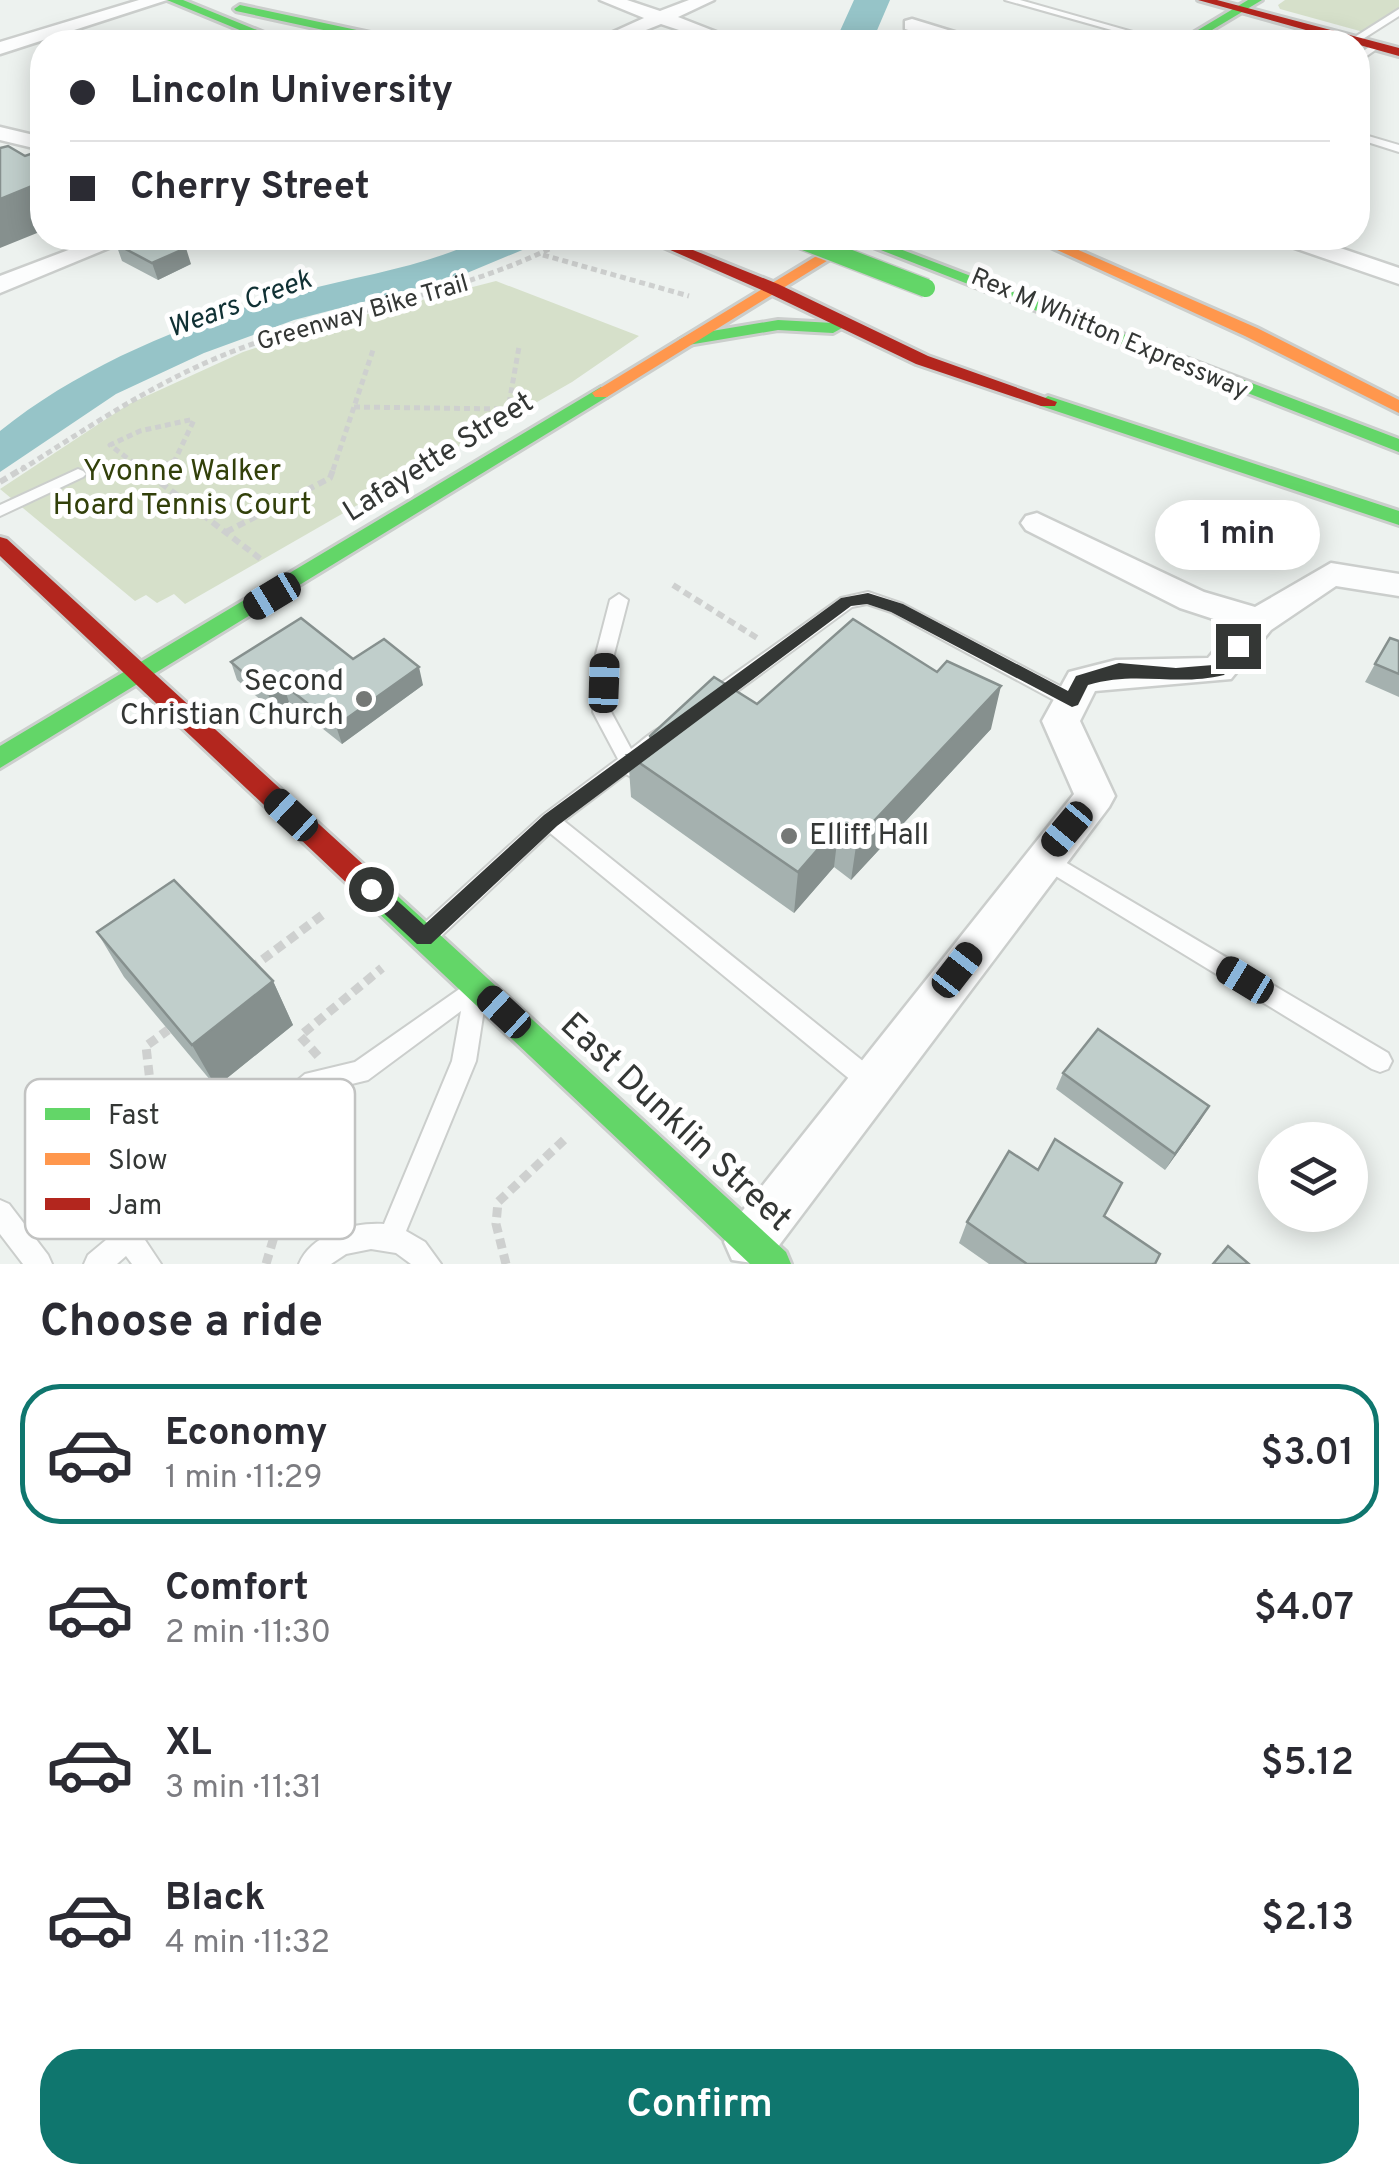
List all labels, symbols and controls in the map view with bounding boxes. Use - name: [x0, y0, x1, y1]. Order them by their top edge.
- text: Lincoln University: [130, 68, 453, 117]
- text: Cherry Street: [130, 164, 370, 213]
- water label: Wears Creek: [163, 262, 318, 348]
- street label: Rex M Whitton Expressway: [966, 262, 1252, 408]
- street label: Greenway Bike Trail: [253, 268, 473, 360]
- street label: Lafayette Street: [337, 385, 541, 531]
- park label: Yvonne Walker Hoard Tennis Court: [52, 454, 312, 525]
- callout: 1 min: [1156, 501, 1320, 571]
- text: 1 min: [1200, 515, 1275, 555]
- car: [239, 568, 305, 624]
- route end: [1216, 624, 1261, 669]
- car: [588, 652, 620, 714]
- place label: Second Christian Church: [120, 664, 344, 735]
- marker: Second Christian Church: [353, 688, 375, 710]
- car: [259, 784, 323, 846]
- car: [1036, 796, 1098, 862]
- place label: Elliff Hall: [809, 818, 929, 855]
- marker: Elliff Hall: [778, 825, 800, 847]
- route start: [349, 867, 394, 912]
- car: [927, 937, 987, 1003]
- car: [1212, 952, 1278, 1008]
- car: [472, 981, 536, 1043]
- street label: East Dunklin Street: [550, 1004, 800, 1242]
- legend: [25, 1079, 355, 1239]
- text: Fast: [108, 1099, 160, 1135]
- map controls: [1258, 1122, 1368, 1232]
- button: layers: [1258, 1122, 1368, 1232]
- text: Slow: [108, 1144, 167, 1180]
- text: Jam: [108, 1189, 162, 1225]
- text: Choose a ride: [40, 1295, 323, 1352]
- icon: car: [45, 1409, 135, 1499]
- text: Economy: [165, 1410, 327, 1459]
- text: $3.01: [1260, 1430, 1354, 1479]
- text: 1 min · 11:29: [165, 1459, 323, 1499]
- icon: car: [45, 1564, 135, 1654]
- text: Comfort: [165, 1565, 309, 1614]
- text: $4.07: [1254, 1585, 1354, 1634]
- text: 2 min · 11:30: [165, 1614, 331, 1654]
- icon: car: [45, 1719, 135, 1809]
- text: XL: [165, 1720, 212, 1769]
- text: $5.12: [1261, 1740, 1354, 1789]
- text: 3 min · 11:31: [165, 1769, 322, 1809]
- icon: car: [45, 1874, 135, 1964]
- text: Black: [165, 1875, 265, 1924]
- text: $2.13: [1261, 1895, 1354, 1944]
- text: 4 min · 11:32: [165, 1924, 330, 1964]
- button: Confirm: [40, 2049, 1359, 2164]

